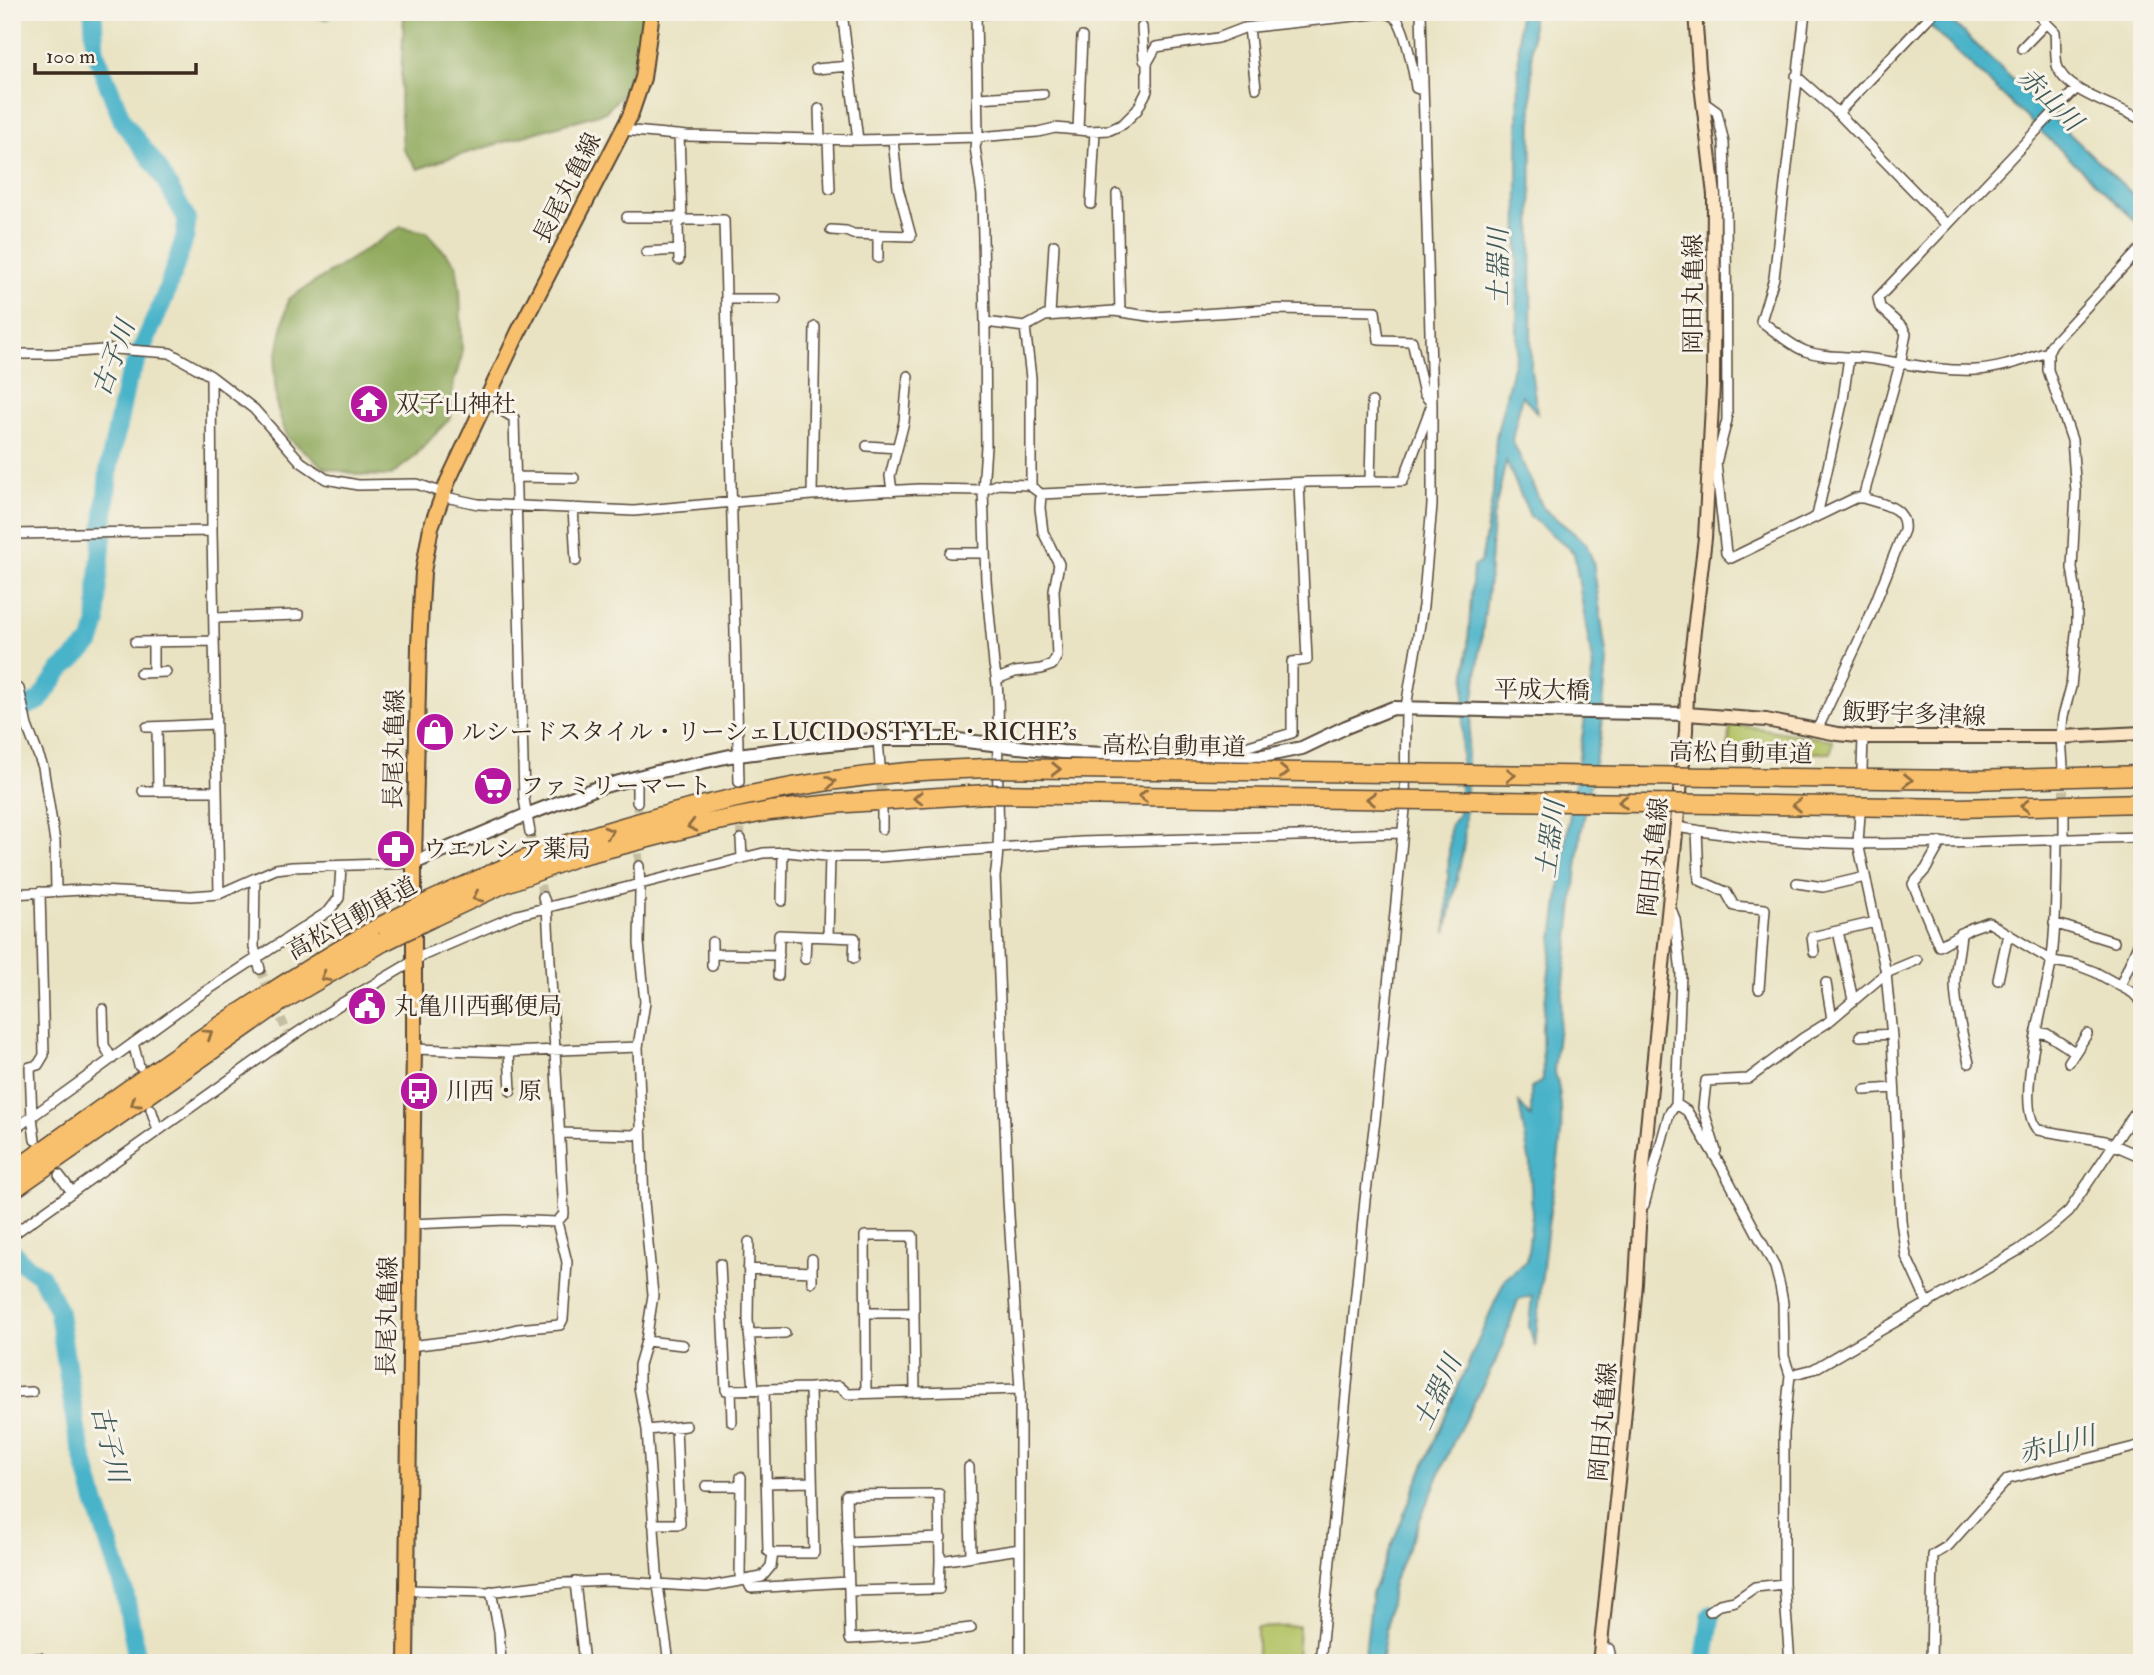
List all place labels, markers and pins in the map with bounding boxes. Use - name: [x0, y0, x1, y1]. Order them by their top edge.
- temple icon: 双子山神社: [348, 383, 390, 425]
- place label: 双子山神社: [396, 389, 516, 420]
- shop icon: ルシードスタイル・リーシェLUCIDOSTYLE・RICHE's: [414, 711, 456, 753]
- place label: ルシードスタイル・リーシェLUCIDOSTYLE・RICHE's: [462, 717, 1077, 748]
- supermarket icon: ファミリーマート: [472, 765, 514, 807]
- place label: ファミリーマート: [520, 771, 712, 802]
- pharmacy icon: ウエルシア薬局: [375, 828, 417, 870]
- place label: ウエルシア薬局: [423, 834, 590, 865]
- public building icon: 丸亀川西郵便局: [346, 985, 388, 1027]
- place label: 丸亀川西郵便局: [394, 991, 562, 1022]
- bus stop icon: 川西・原: [398, 1070, 440, 1112]
- place label: 川西・原: [446, 1076, 542, 1107]

